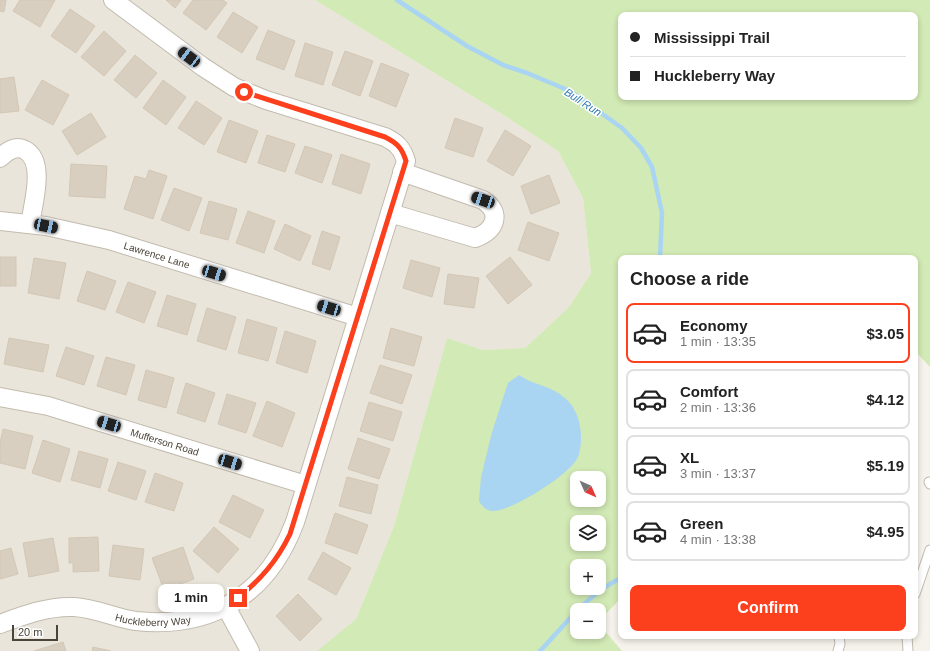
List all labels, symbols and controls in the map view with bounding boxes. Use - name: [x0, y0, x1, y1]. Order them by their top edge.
- text: Mississippi Trail: [654, 29, 770, 46]
- car: [176, 45, 202, 69]
- text: Huckleberry Way: [654, 67, 775, 84]
- route start: [235, 83, 253, 101]
- water label: Bull Run: [562, 86, 604, 118]
- car: [470, 190, 496, 210]
- car: [33, 218, 59, 234]
- street label: Lawrence Lane: [123, 239, 192, 270]
- car: [201, 264, 227, 282]
- text: Choose a ride: [630, 269, 749, 289]
- car: [316, 299, 342, 317]
- icon: car: [632, 315, 668, 351]
- text: Economy: [680, 317, 748, 334]
- text: $3.05: [866, 325, 904, 342]
- text: 1 min · 13:35: [680, 334, 756, 349]
- icon: car: [632, 381, 668, 417]
- text: Comfort: [680, 383, 738, 400]
- text: $4.12: [866, 391, 904, 408]
- text: 2 min · 13:36: [680, 400, 756, 415]
- car: [96, 415, 122, 433]
- street label: Mufferson Road: [129, 426, 200, 457]
- icon: car: [632, 447, 668, 483]
- text: XL: [680, 449, 699, 466]
- car: [217, 453, 243, 471]
- text: $5.19: [866, 457, 904, 474]
- text: 3 min · 13:37: [680, 466, 756, 481]
- north arrow: [570, 471, 606, 507]
- map controls: [570, 471, 606, 639]
- icon: car: [632, 513, 668, 549]
- button: layers: [570, 515, 606, 551]
- text: Green: [680, 515, 723, 532]
- text: $4.95: [866, 523, 904, 540]
- text: 4 min · 13:38: [680, 532, 756, 547]
- button: +: [570, 559, 606, 595]
- callout: 1 min: [158, 584, 224, 612]
- button: Confirm: [630, 585, 906, 631]
- route end: [229, 589, 247, 607]
- text: 1 min: [174, 590, 208, 605]
- button: −: [570, 603, 606, 639]
- street label: Huckleberry Way: [114, 611, 192, 628]
- scale bar: [12, 623, 58, 642]
- text: 20 m: [18, 626, 42, 638]

